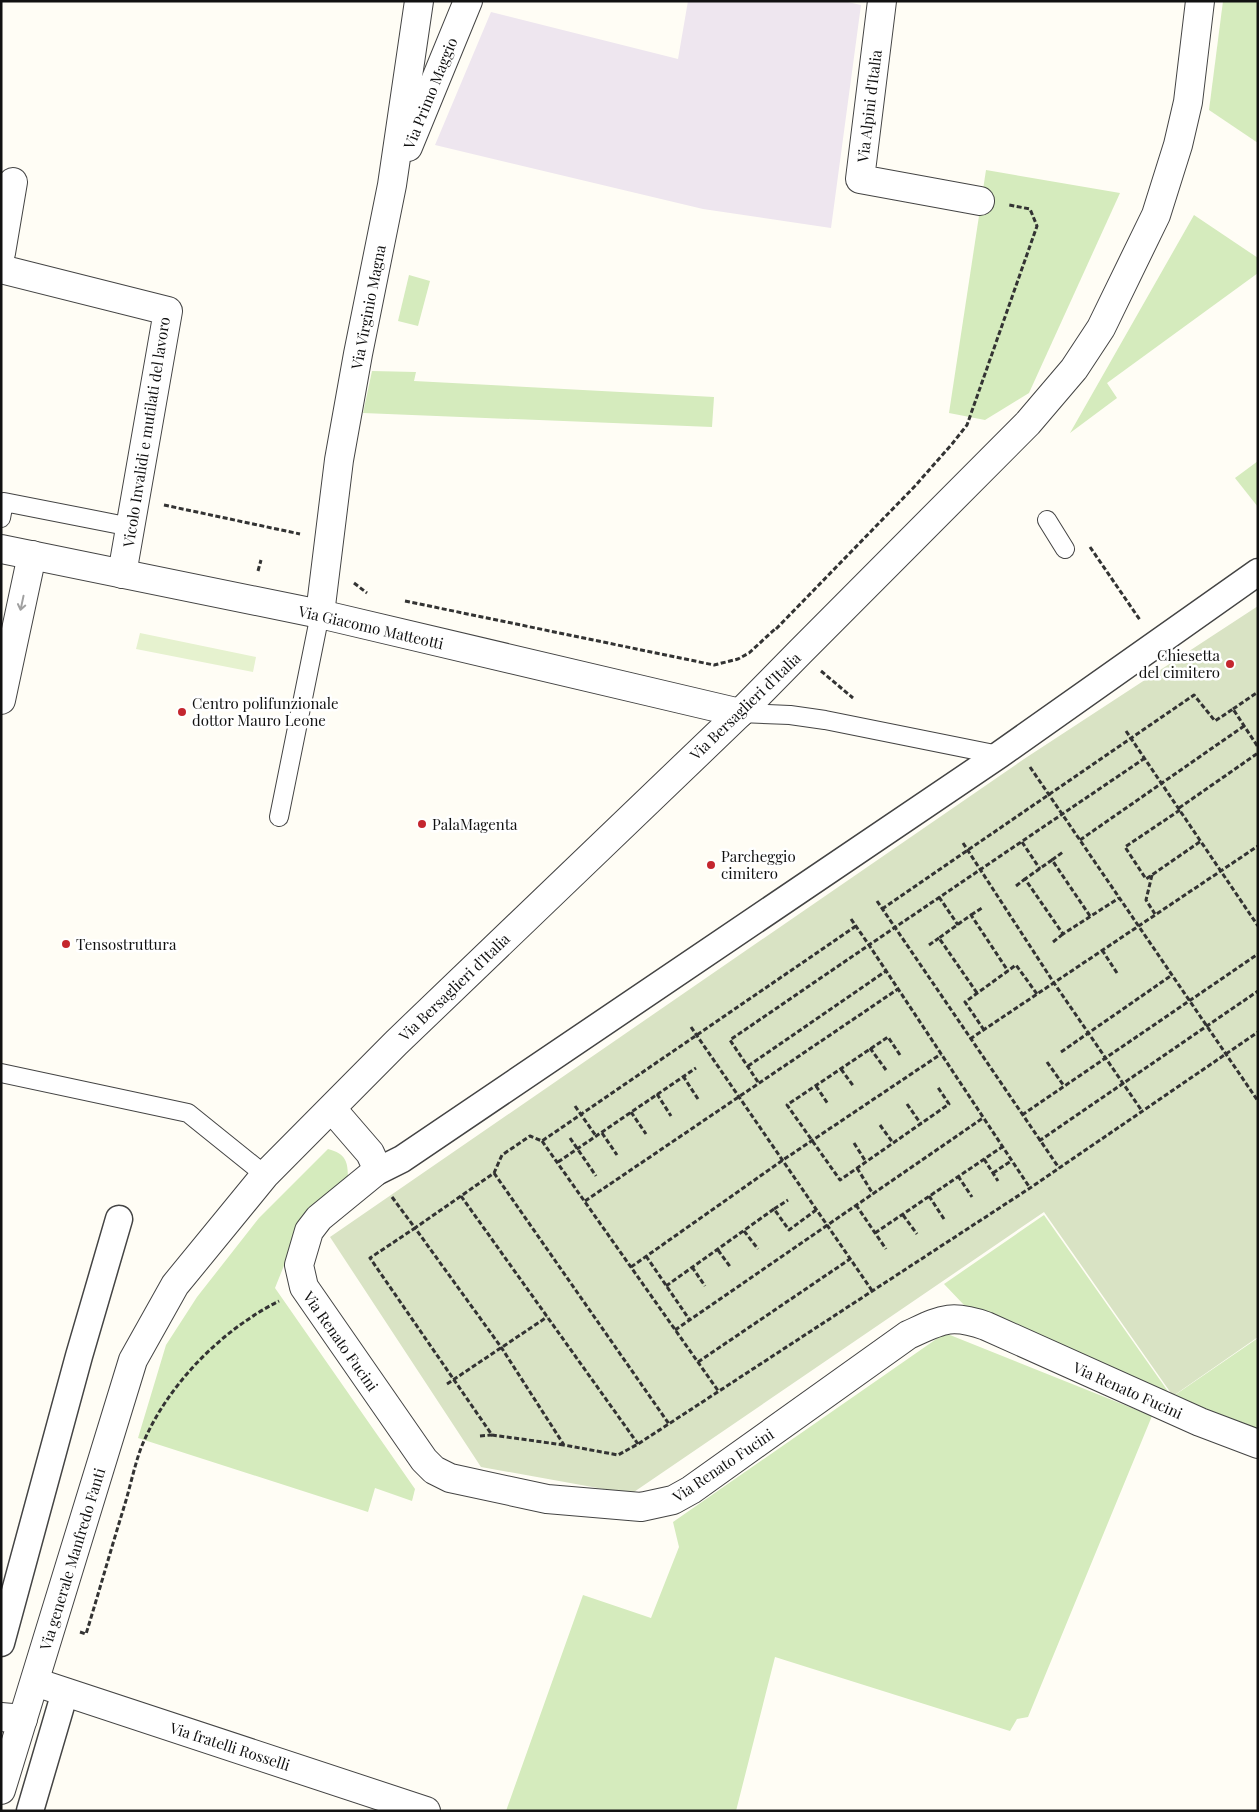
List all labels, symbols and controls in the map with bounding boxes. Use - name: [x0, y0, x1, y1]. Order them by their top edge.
- street label: Via Primo Maggio: [398, 34, 461, 153]
- street label: Via Alpini d'Italia: [852, 48, 886, 164]
- street label: Via Virginio Magna: [346, 243, 390, 372]
- street label: Vicolo Invalidi e mutilati del lavoro: [118, 315, 174, 550]
- one-way arrow: [17, 594, 26, 610]
- street label: Via Giacomo Matteotti: [295, 600, 446, 654]
- place label: Chiesetta del cimitero: [1139, 645, 1221, 682]
- street label: Via Bersaglieri d'Italia: [685, 647, 805, 765]
- marker: Chiesetta del cimitero: [1224, 658, 1236, 670]
- place label: Centro polifunzionale dottor Mauro Leone: [192, 693, 339, 730]
- marker: Centro polifunzionale dottor Mauro Leone: [176, 706, 188, 718]
- place label: PalaMagenta: [432, 814, 518, 834]
- marker: PalaMagenta: [416, 818, 428, 830]
- place label: Parcheggio cimitero: [721, 846, 796, 883]
- marker: Parcheggio cimitero: [705, 859, 717, 871]
- street label: Via Bersaglieri d'Italia: [394, 928, 514, 1046]
- place label: Tensostruttura: [76, 934, 177, 954]
- marker: Tensostruttura: [60, 938, 72, 950]
- street label: Via Renato Fucini: [298, 1286, 383, 1395]
- street label: Via Renato Fucini: [1069, 1357, 1186, 1423]
- street label: Via Renato Fucini: [668, 1423, 778, 1507]
- street label: Via generale Manfredo Fanti: [34, 1465, 109, 1653]
- street label: Via fratelli Rosselli: [166, 1717, 293, 1775]

